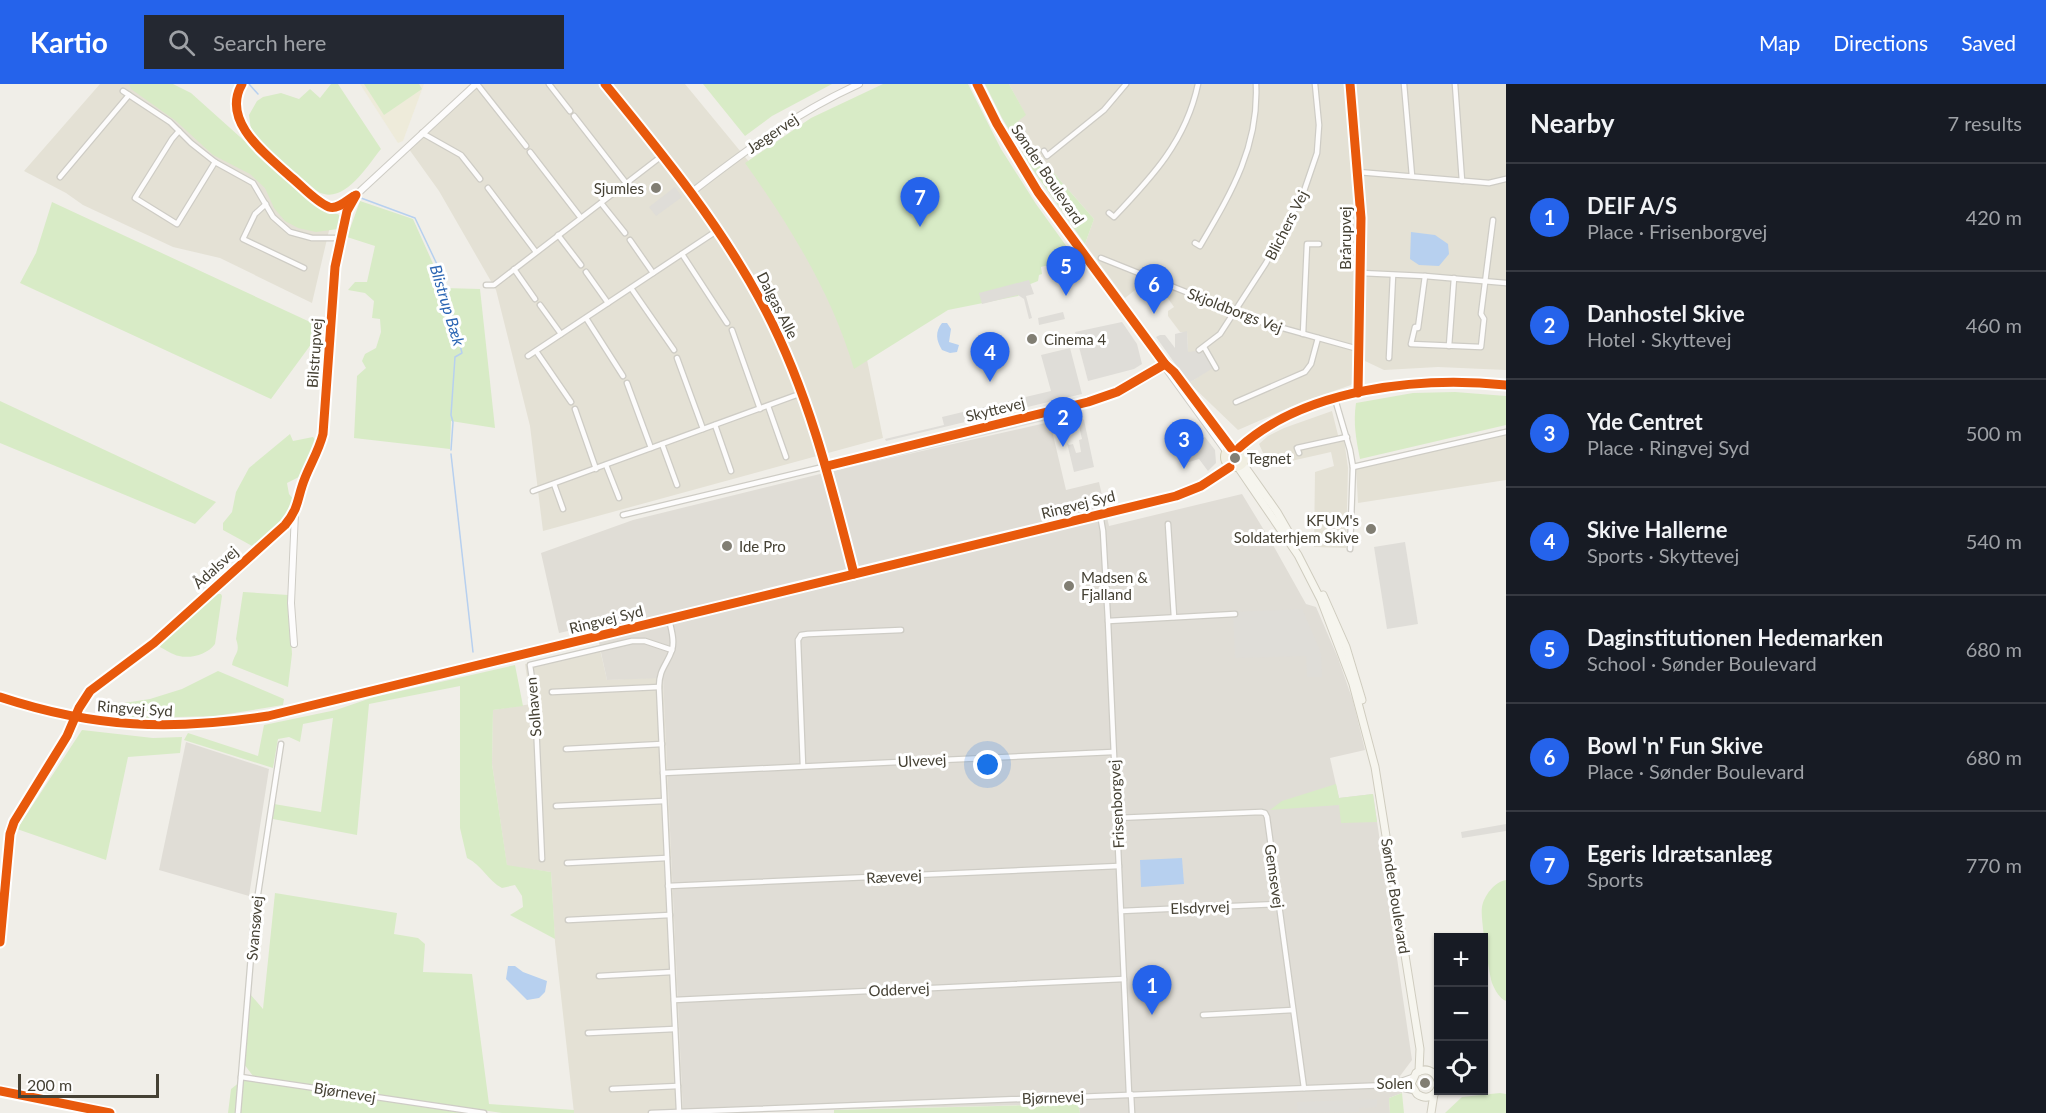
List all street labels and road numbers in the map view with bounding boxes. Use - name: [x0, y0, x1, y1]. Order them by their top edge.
- street label: Jægervej: [743, 109, 801, 157]
- street label: Sønder Boulevard: [1008, 121, 1088, 227]
- street label: Blichers Vej: [1261, 187, 1311, 263]
- street label: Brårupvej: [1336, 206, 1354, 270]
- street label: Dalgas Alle: [754, 269, 802, 341]
- street label: Skjoldborgs Vej: [1185, 284, 1285, 336]
- street label: Bilstrupvej: [303, 318, 325, 388]
- street label: Skyttevej: [964, 393, 1026, 425]
- street label: Ringvej Syd: [1039, 486, 1117, 522]
- street label: Ådalsvej: [189, 542, 241, 592]
- street label: Ringvej Syd: [567, 601, 645, 637]
- street label: Solhaven: [521, 677, 545, 737]
- street label: Ringvej Syd: [97, 696, 173, 720]
- street label: Ulvevej: [897, 750, 947, 770]
- street label: Frisenborgvej: [1105, 759, 1127, 849]
- street label: Sønder Boulevard: [1378, 837, 1414, 955]
- street label: Gemsevej: [1262, 843, 1288, 909]
- street label: Rævevej: [866, 866, 922, 886]
- street label: Svansøvej: [242, 895, 266, 961]
- street label: Elsdyrvej: [1170, 897, 1230, 917]
- street label: Oddervej: [868, 978, 930, 1000]
- street label: Bjørnevej: [313, 1078, 377, 1106]
- street label: Bjørnevej: [1022, 1087, 1084, 1107]

